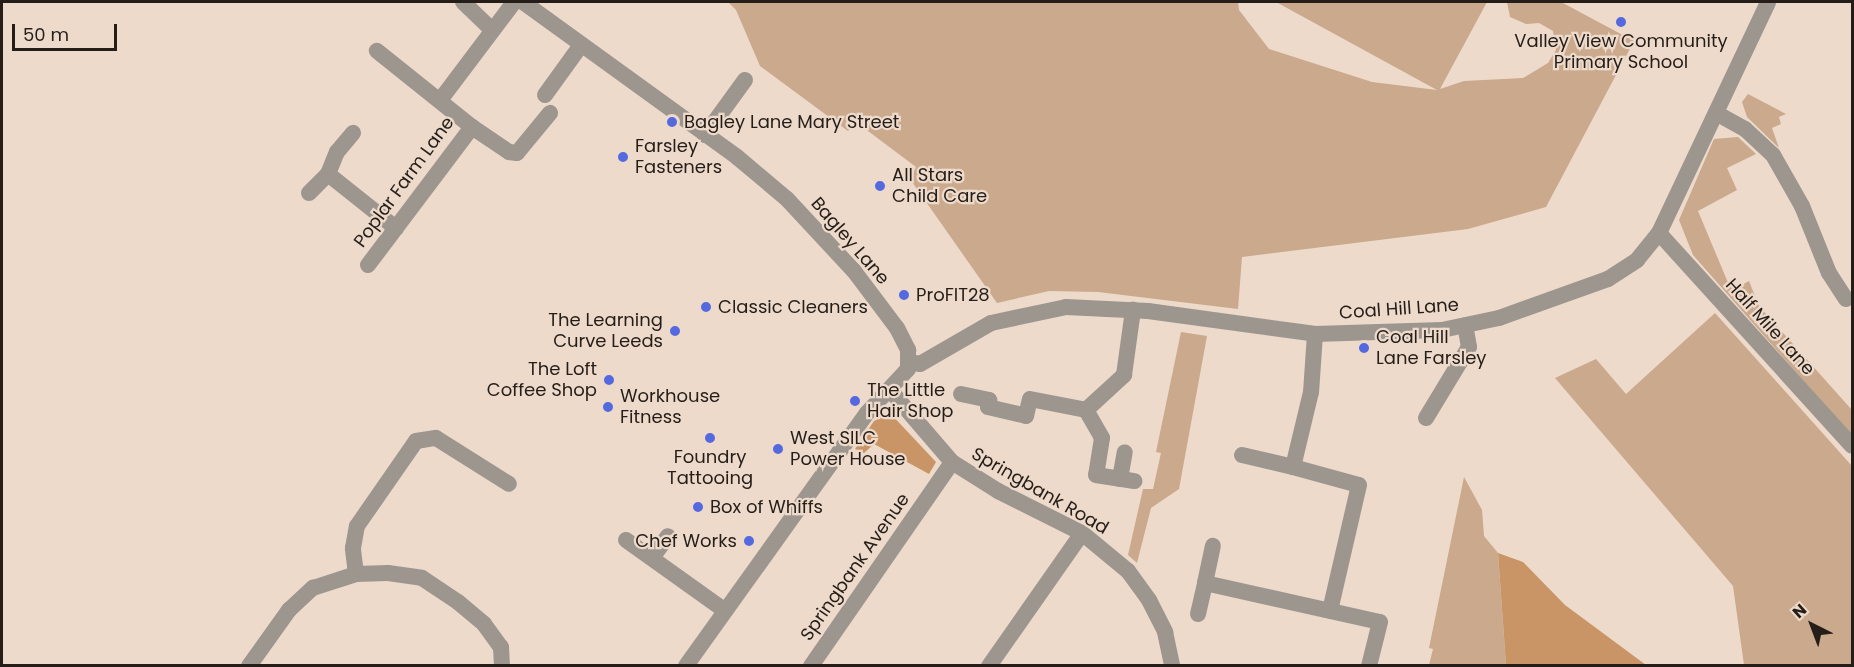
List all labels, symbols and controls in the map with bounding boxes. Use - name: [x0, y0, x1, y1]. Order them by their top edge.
- scale bar: [15, 12, 120, 50]
- marker: Valley View Community Primary School: [1614, 15, 1628, 29]
- text: 50 m: [23, 22, 69, 47]
- place label: Valley View Community Primary School: [1514, 31, 1728, 74]
- place label: Bagley Lane Mary Street: [684, 111, 899, 133]
- street label: Poplar Farm Lane: [349, 112, 459, 252]
- marker: Bagley Lane Mary Street: [665, 115, 679, 129]
- place label: Farsley Fasteners: [635, 136, 722, 178]
- marker: Farsley Fasteners: [616, 150, 630, 164]
- place label: All Stars Child Care: [892, 165, 987, 207]
- marker: All Stars Child Care: [873, 179, 887, 193]
- street label: Bagley Lane: [806, 193, 894, 289]
- street label: Half Mile Lane: [1721, 274, 1819, 380]
- place label: ProFIT28: [916, 284, 990, 306]
- marker: ProFIT28: [897, 288, 911, 302]
- street label: Coal Hill Lane: [1338, 294, 1460, 324]
- place label: Classic Cleaners: [718, 296, 868, 318]
- marker: Classic Cleaners: [699, 300, 713, 314]
- place label: The Learning Curve Leeds: [548, 310, 663, 352]
- marker: The Learning Curve Leeds: [668, 324, 682, 338]
- place label: Coal Hill Lane Farsley: [1376, 327, 1487, 370]
- marker: Coal Hill Lane Farsley: [1357, 341, 1371, 355]
- place label: The Loft Coffee Shop: [487, 359, 597, 401]
- marker: The Loft Coffee Shop: [602, 373, 616, 387]
- place label: The Little Hair Shop: [867, 380, 953, 422]
- place label: Workhouse Fitness: [620, 386, 720, 428]
- marker: The Little Hair Shop: [848, 394, 862, 408]
- marker: Workhouse Fitness: [601, 400, 615, 414]
- place label: West SILC Power House: [790, 428, 905, 470]
- marker: Foundry Tattooing: [703, 431, 717, 445]
- marker: West SILC Power House: [771, 442, 785, 456]
- street label: Springbank Road: [968, 443, 1112, 539]
- place label: Foundry Tattooing: [667, 447, 753, 490]
- street label: Springbank Avenue: [796, 489, 914, 645]
- place label: Box of Whiffs: [710, 496, 823, 518]
- marker: Box of Whiffs: [691, 500, 705, 514]
- place label: Chef Works: [635, 530, 737, 552]
- marker: Chef Works: [742, 534, 756, 548]
- north arrow: [1782, 595, 1842, 655]
- text: N: [1787, 599, 1812, 624]

